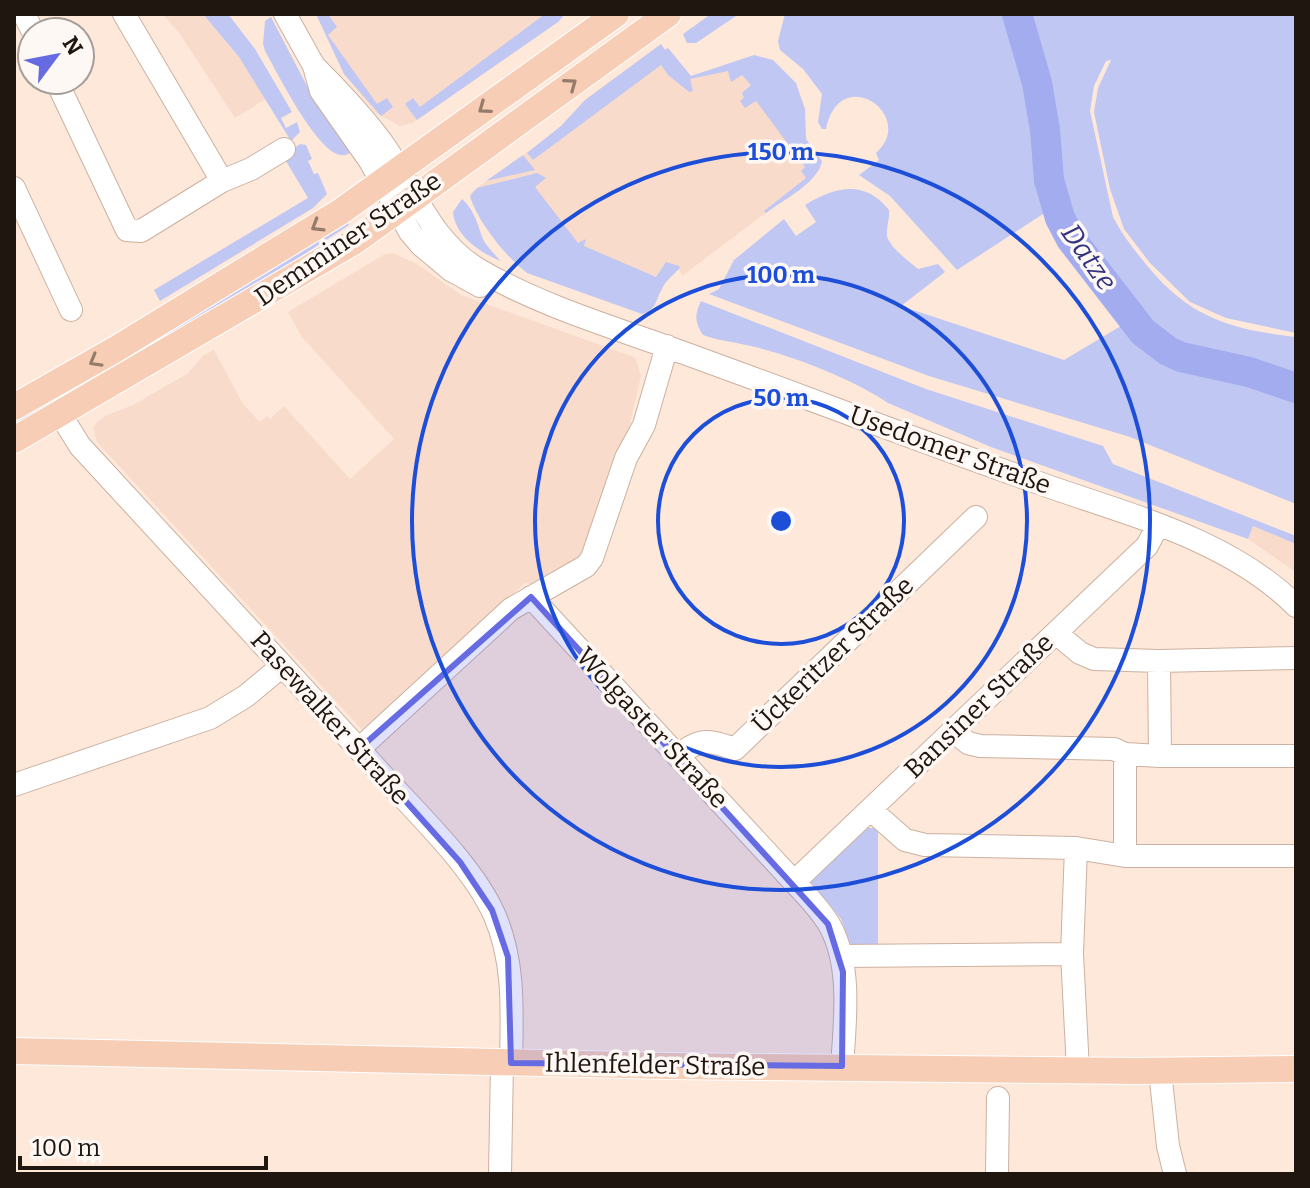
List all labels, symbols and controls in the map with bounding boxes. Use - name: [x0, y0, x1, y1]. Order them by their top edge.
- north arrow: [16, 16, 96, 96]
- text: N: [57, 31, 88, 60]
- one-way arrow: [563, 79, 577, 93]
- one-way arrow: [478, 98, 493, 113]
- text: 150 m: [748, 138, 814, 166]
- street label: Demminer Straße: [249, 165, 447, 313]
- one-way arrow: [311, 216, 326, 232]
- water label: Datze: [1054, 218, 1124, 296]
- text: 100 m: [747, 261, 815, 289]
- one-way arrow: [89, 351, 104, 367]
- text: 50 m: [753, 384, 809, 412]
- street label: Usedomer Straße: [845, 399, 1055, 501]
- centre of rings: [767, 507, 795, 535]
- street label: Ückeritzer Straße: [746, 570, 920, 740]
- street label: Pasewalker Straße: [244, 625, 416, 811]
- street label: Bansiner Straße: [898, 627, 1060, 785]
- street label: Wolgaster Straße: [570, 641, 734, 815]
- street label: Ihlenfelder Straße: [544, 1048, 766, 1082]
- scale bar: [20, 1120, 266, 1170]
- text: 100 m: [32, 1134, 100, 1162]

